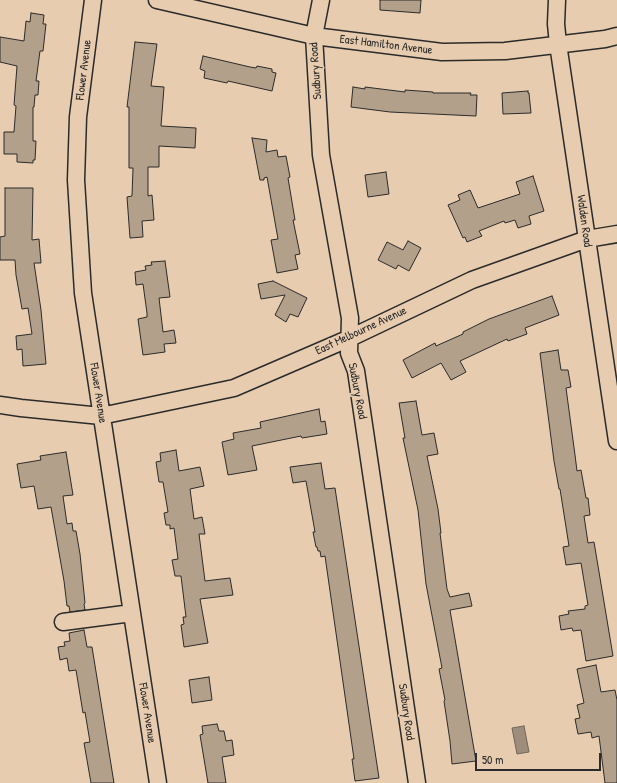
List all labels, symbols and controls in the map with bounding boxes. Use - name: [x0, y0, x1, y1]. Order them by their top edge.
- street label: East Hamilton Avenue: [339, 32, 433, 58]
- street label: Flower Avenue: [73, 39, 95, 101]
- street label: Sudbury Road: [307, 42, 325, 100]
- street label: Walden Road: [573, 194, 595, 248]
- street label: East Melbourne Avenue: [313, 304, 409, 358]
- street label: Flower Avenue: [86, 362, 110, 424]
- street label: Sudbury Road: [345, 362, 369, 420]
- street label: Flower Avenue: [135, 682, 159, 744]
- street label: Sudbury Road: [395, 683, 417, 741]
- scale bar: [477, 745, 603, 771]
- text: 50 m: [482, 751, 503, 768]

